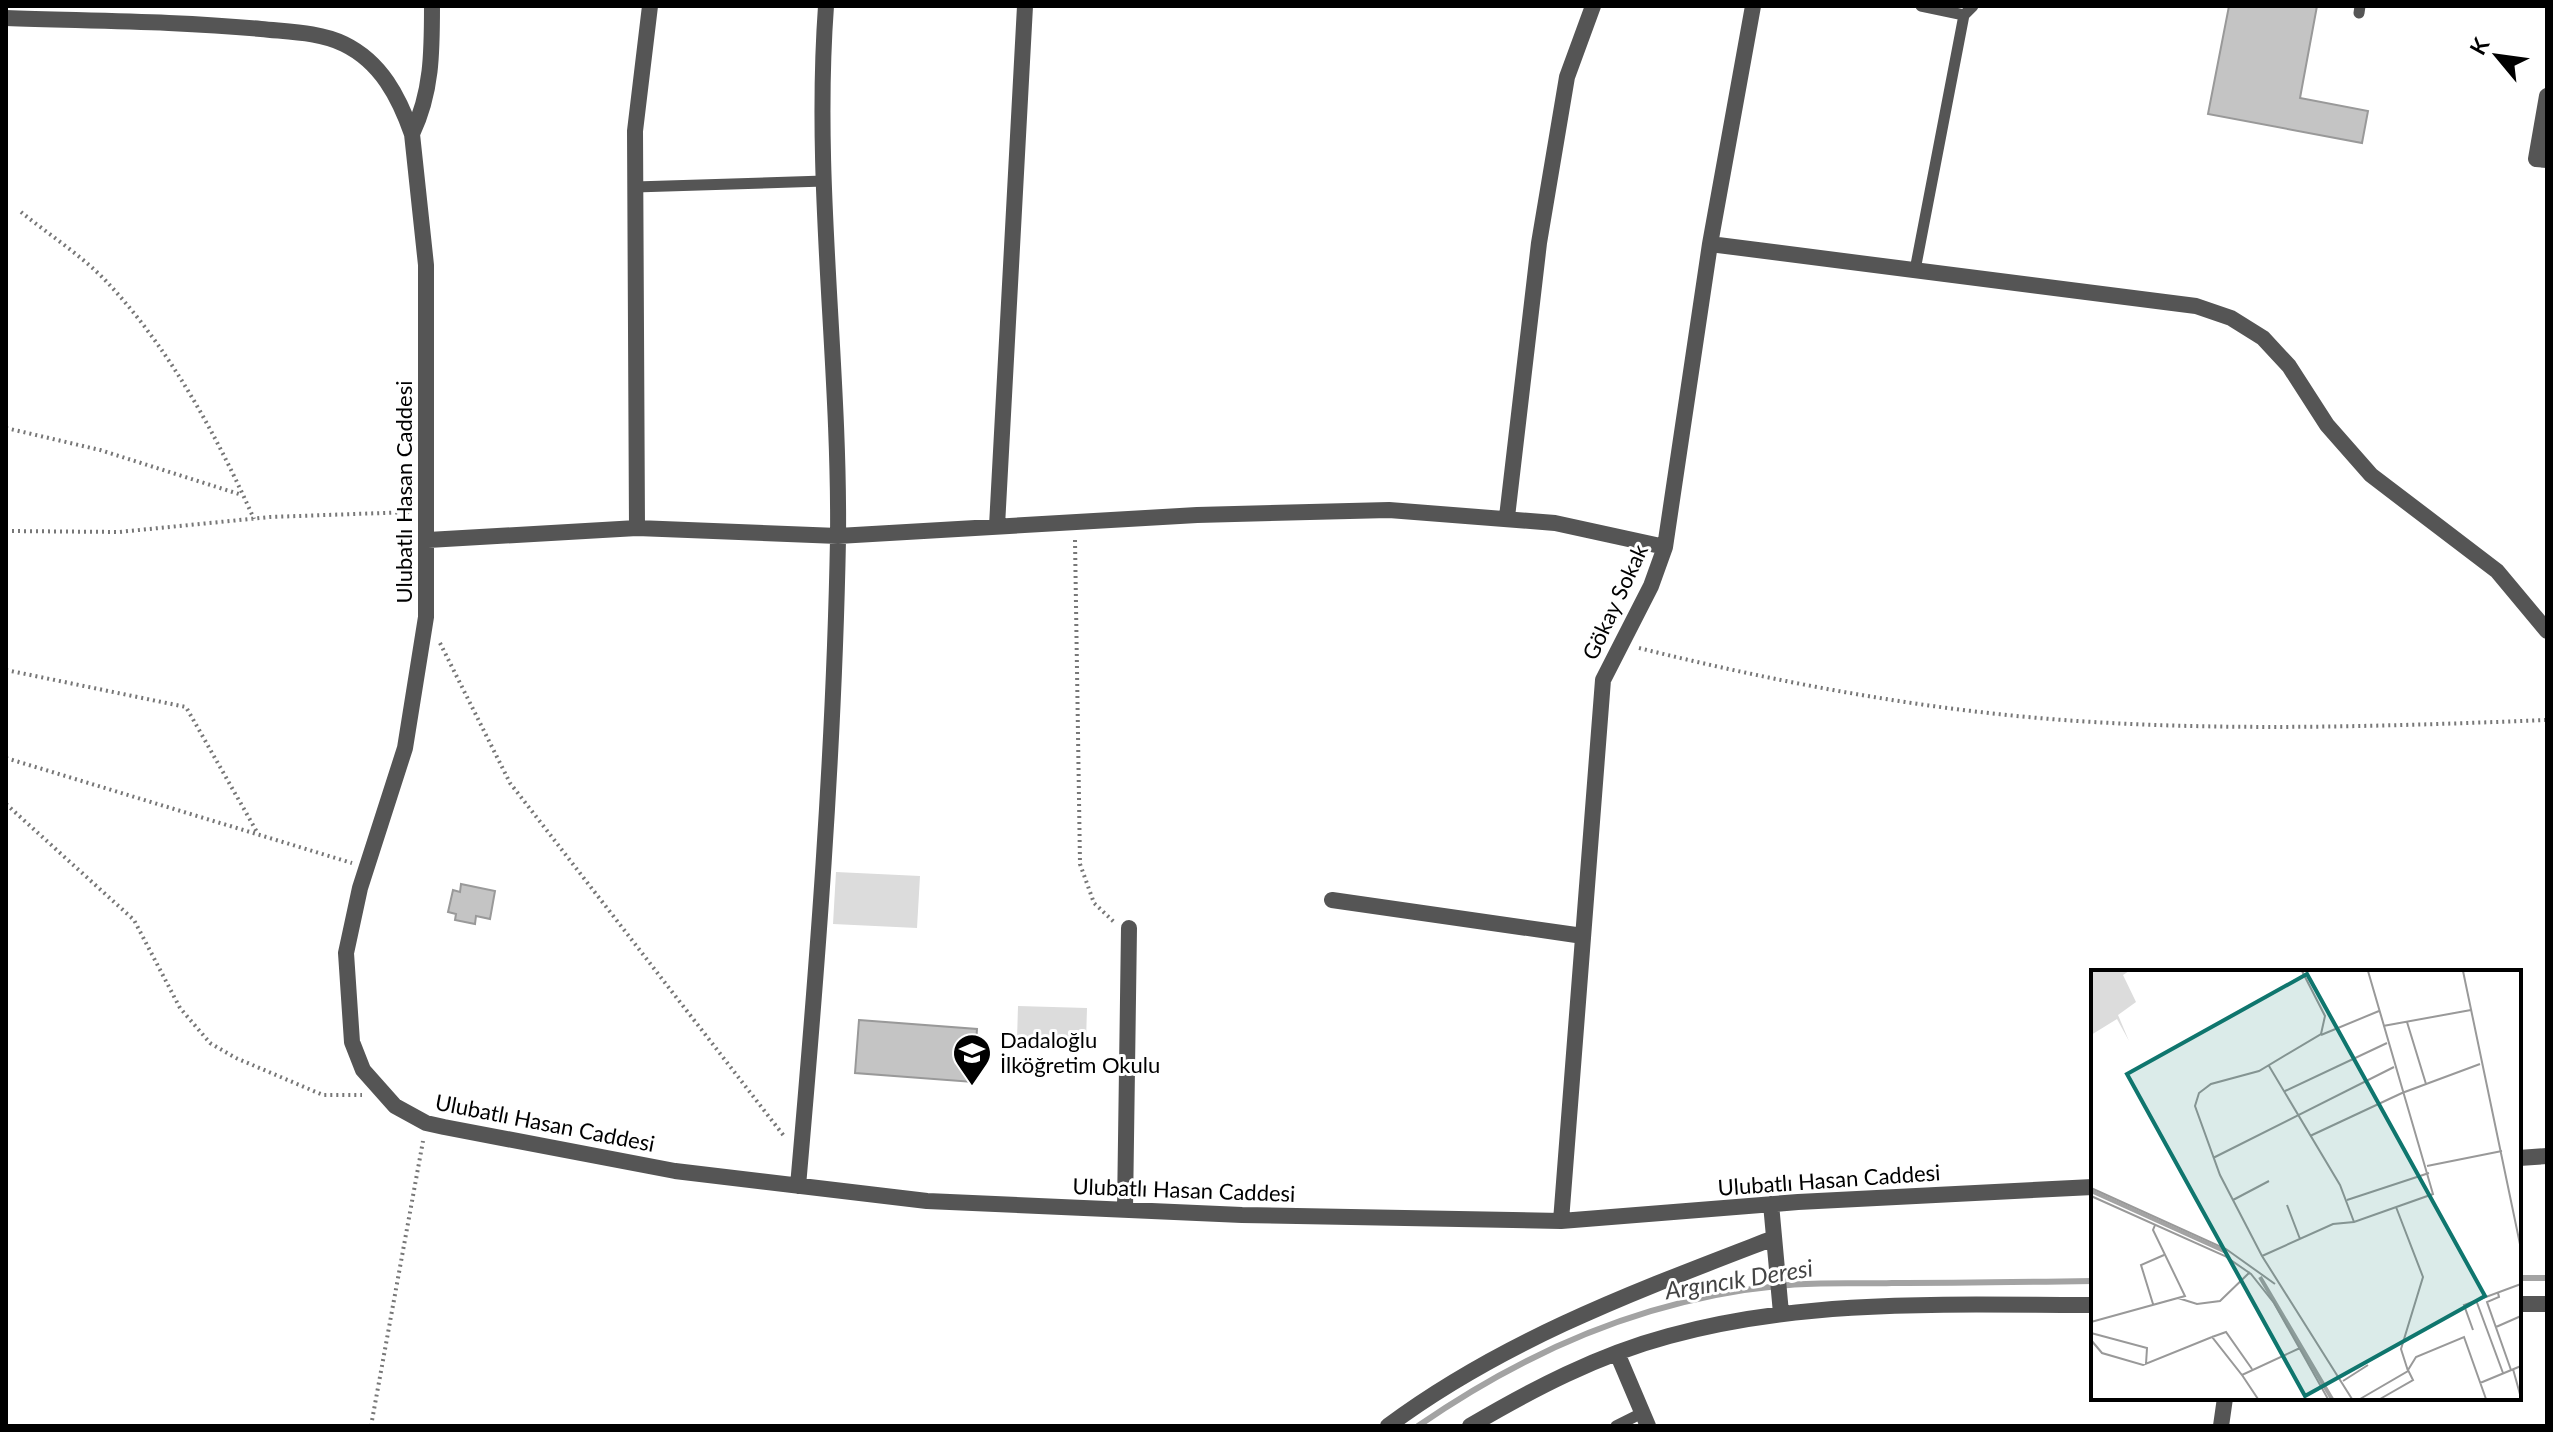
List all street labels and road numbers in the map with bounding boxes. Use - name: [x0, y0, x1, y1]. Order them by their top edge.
- street label: Ulubatlı Hasan Caddesi: [390, 381, 417, 604]
- street label: Gökay Sokak: [1576, 539, 1653, 664]
- street label: Ulubatlı Hasan Caddesi: [433, 1088, 657, 1157]
- street label: Ulubatlı Hasan Caddesi: [1717, 1158, 1941, 1201]
- street label: Ulubatlı Hasan Caddesi: [1072, 1172, 1296, 1207]

